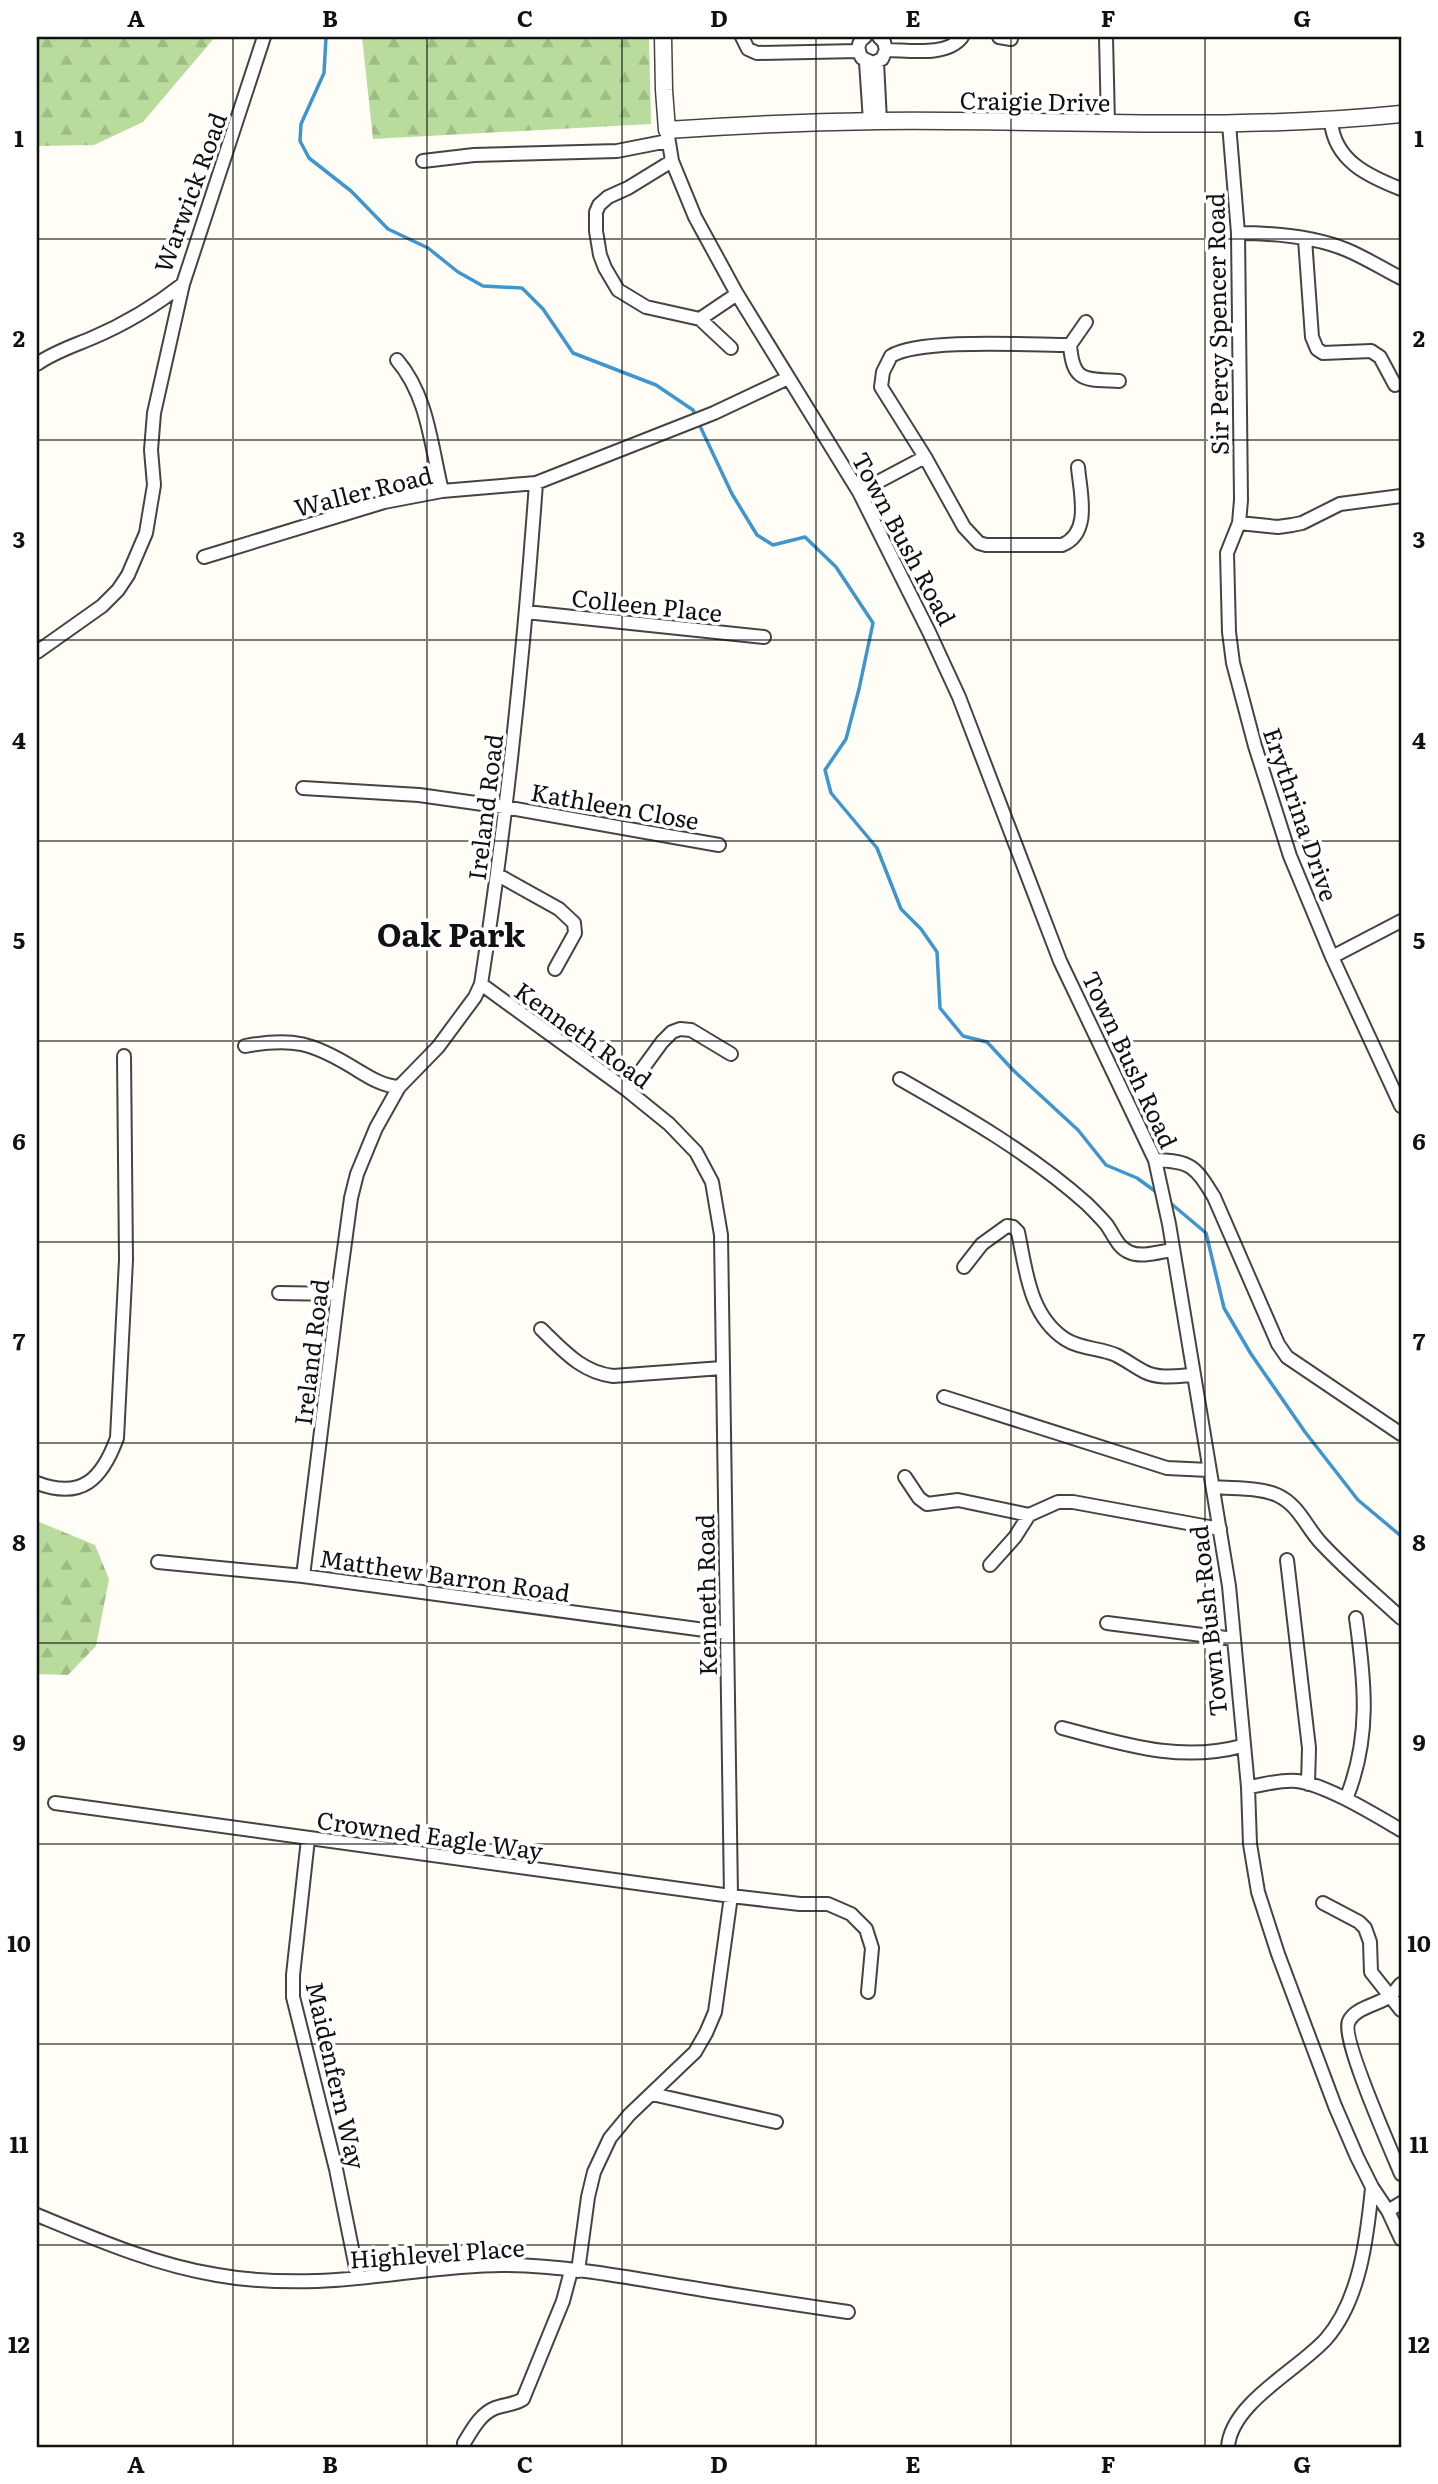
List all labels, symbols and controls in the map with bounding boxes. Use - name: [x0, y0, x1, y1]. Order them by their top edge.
- text: A: [127, 0, 145, 34]
- text: B: [322, 0, 338, 34]
- text: C: [517, 0, 533, 34]
- text: D: [710, 0, 728, 34]
- text: E: [905, 0, 921, 34]
- text: F: [1101, 0, 1116, 34]
- text: G: [1293, 0, 1311, 34]
- street label: Craigie Drive: [959, 81, 1111, 119]
- street label: Warwick Road: [144, 107, 234, 277]
- text: 1: [14, 120, 24, 154]
- text: 1: [1414, 120, 1424, 154]
- street label: Sir Percy Spencer Road: [1196, 192, 1236, 456]
- text: 2: [13, 320, 25, 354]
- text: 2: [1413, 320, 1425, 354]
- street label: Town Bush Road: [844, 445, 966, 631]
- street label: Waller Road: [290, 456, 436, 524]
- text: 3: [13, 521, 25, 555]
- text: 3: [1413, 521, 1425, 555]
- street label: Colleen Place: [570, 579, 724, 629]
- text: 4: [12, 722, 26, 756]
- street label: Erythrina Drive: [1256, 722, 1348, 906]
- text: 4: [1412, 722, 1426, 756]
- street label: Ireland Road: [458, 732, 510, 882]
- street label: Kathleen Close: [528, 773, 702, 837]
- district label: Oak Park: [377, 909, 526, 957]
- text: 5: [13, 922, 25, 956]
- text: 5: [1413, 922, 1425, 956]
- street label: Town Bush Road: [1075, 965, 1188, 1154]
- street label: Kenneth Road: [508, 972, 660, 1096]
- text: 6: [12, 1123, 26, 1157]
- text: 6: [1412, 1123, 1426, 1157]
- street label: Ireland Road: [284, 1277, 336, 1427]
- text: 7: [13, 1323, 26, 1357]
- text: 7: [1413, 1323, 1426, 1357]
- street label: Kenneth Road: [686, 1513, 724, 1676]
- street label: Town Bush Road: [1180, 1523, 1234, 1718]
- text: 8: [12, 1524, 26, 1558]
- text: 8: [1412, 1524, 1426, 1558]
- street label: Matthew Barron Road: [318, 1539, 573, 1609]
- text: 9: [12, 1724, 26, 1758]
- text: 9: [1412, 1724, 1426, 1758]
- street label: Crowned Eagle Way: [315, 1801, 545, 1867]
- text: 10: [7, 1925, 31, 1959]
- text: 10: [1407, 1925, 1431, 1959]
- street label: Maidenfern Way: [298, 1978, 376, 2172]
- text: 11: [9, 2126, 29, 2160]
- text: 11: [1409, 2126, 1429, 2160]
- street label: Highlevel Place: [348, 2228, 526, 2276]
- text: 12: [8, 2326, 30, 2360]
- text: 12: [1408, 2326, 1430, 2360]
- text: A: [127, 2446, 145, 2480]
- text: B: [322, 2446, 338, 2480]
- text: C: [517, 2446, 533, 2480]
- text: D: [710, 2446, 728, 2480]
- text: E: [905, 2446, 921, 2480]
- text: F: [1101, 2446, 1116, 2480]
- text: G: [1293, 2446, 1311, 2480]

